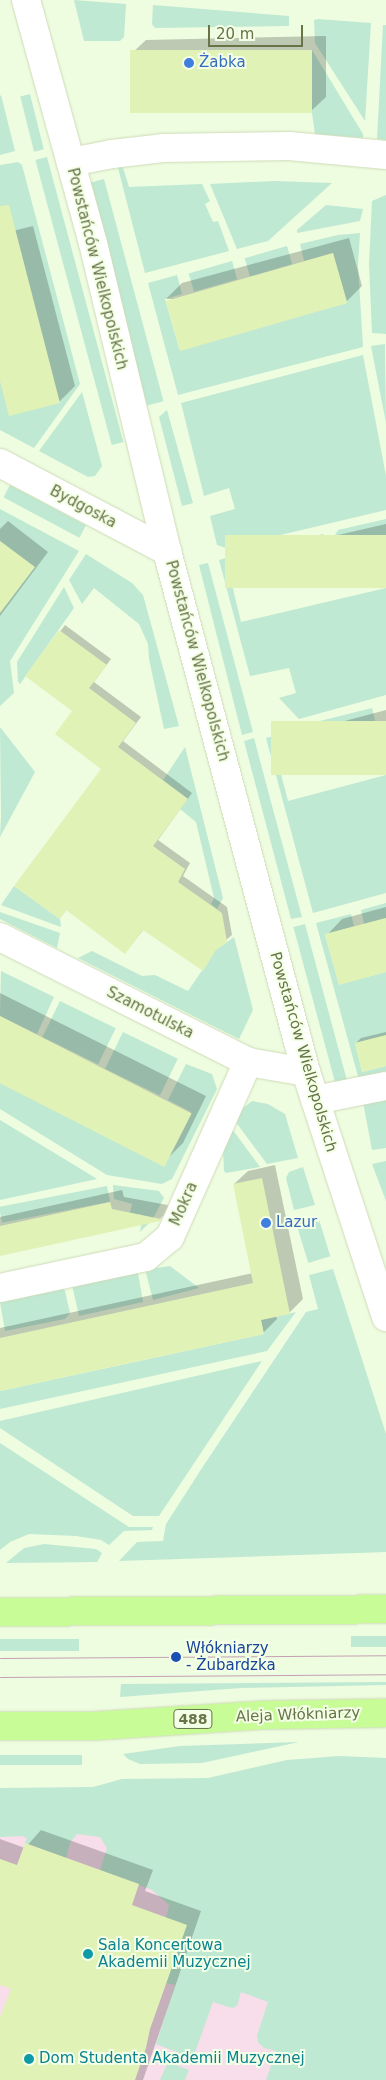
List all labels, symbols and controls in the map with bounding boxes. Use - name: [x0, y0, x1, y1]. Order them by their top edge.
- scale bar: [211, 15, 306, 47]
- text: 20 m: [216, 25, 254, 43]
- place label: Żabka: [199, 54, 246, 72]
- marker: Żabka: [183, 57, 195, 69]
- street label: Powstańców Wielkopolskich: [63, 166, 131, 372]
- street label: Bydgoska: [47, 482, 119, 532]
- street label: Powstańców Wielkopolskich: [161, 558, 233, 764]
- street label: Powstańców Wielkopolskich: [266, 950, 340, 1154]
- street label: Szamotulska: [103, 983, 197, 1043]
- street label: Mokra: [166, 1179, 202, 1229]
- place label: Lazur: [276, 1214, 317, 1232]
- marker: Lazur: [260, 1217, 272, 1229]
- place label: Włókniarzy - Żubardzka: [186, 1639, 276, 1674]
- marker: Włókniarzy - Żubardzka: [170, 1651, 182, 1663]
- street label: Aleja Włókniarzy: [235, 1704, 361, 1726]
- road number: 488: [173, 1708, 213, 1730]
- place label: Sala Koncertowa Akademii Muzycznej: [98, 1936, 251, 1971]
- marker: Sala Koncertowa Akademii Muzycznej: [82, 1948, 94, 1960]
- place label: Dom Studenta Akademii Muzycznej: [39, 2050, 305, 2068]
- marker: Dom Studenta Akademii Muzycznej: [23, 2053, 35, 2065]

